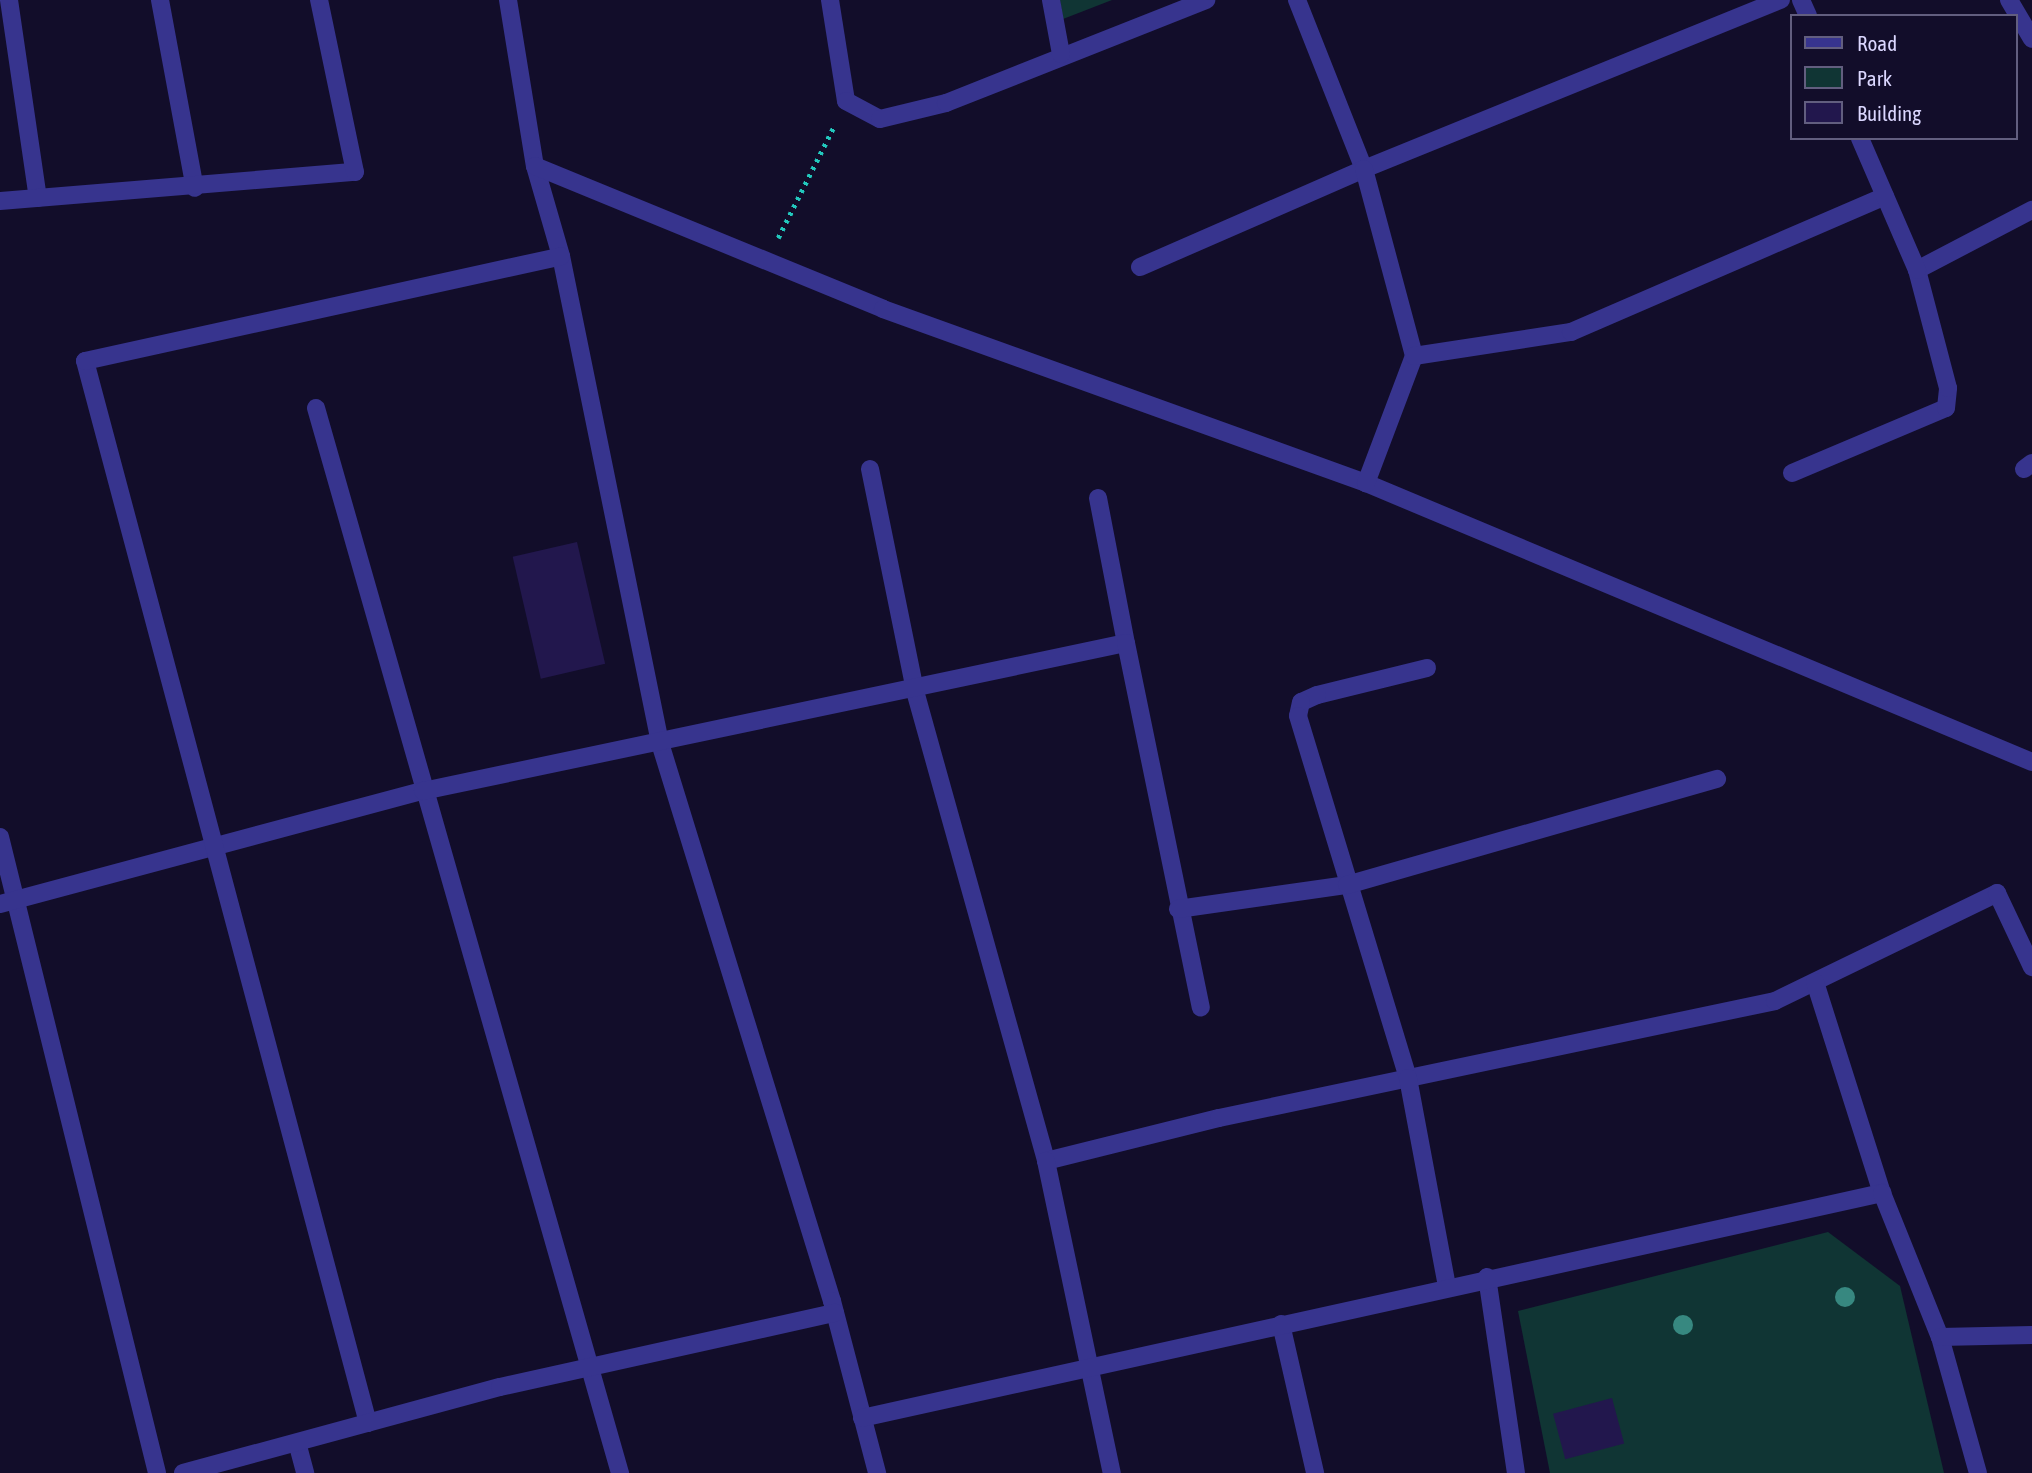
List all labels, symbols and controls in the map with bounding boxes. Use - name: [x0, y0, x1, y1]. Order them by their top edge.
- legend: [1790, 14, 2018, 140]
- text: Road: [1857, 31, 1897, 55]
- text: Park: [1857, 66, 1892, 90]
- text: Building: [1857, 101, 1921, 125]

